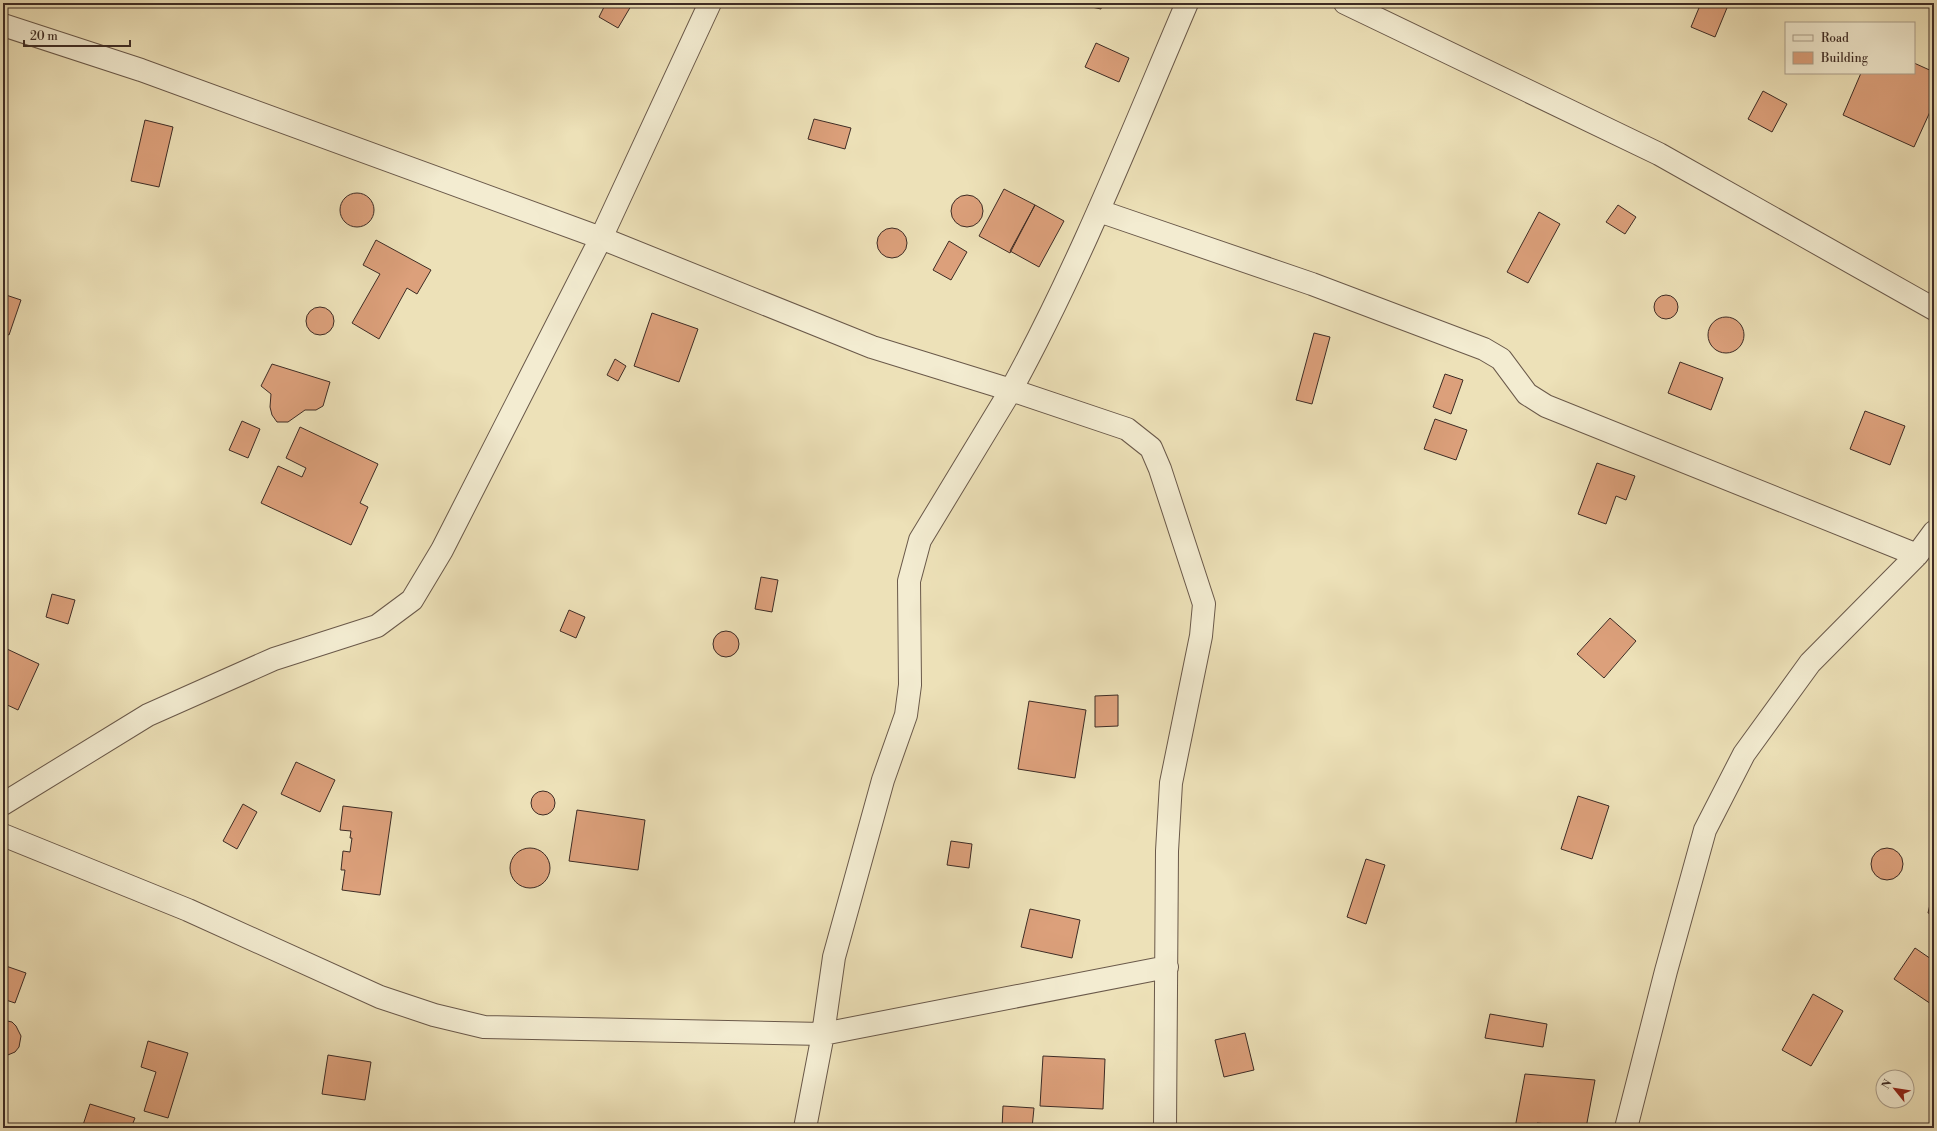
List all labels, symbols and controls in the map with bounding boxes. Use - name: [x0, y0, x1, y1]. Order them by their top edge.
- scale bar: [24, 22, 130, 48]
- legend: [1785, 22, 1915, 74]
- text: 20 m: [30, 29, 58, 44]
- text: Road: [1821, 31, 1849, 46]
- text: Building: [1820, 51, 1869, 66]
- north arrow: [1875, 1069, 1915, 1109]
- text: N: [1879, 1077, 1896, 1092]

